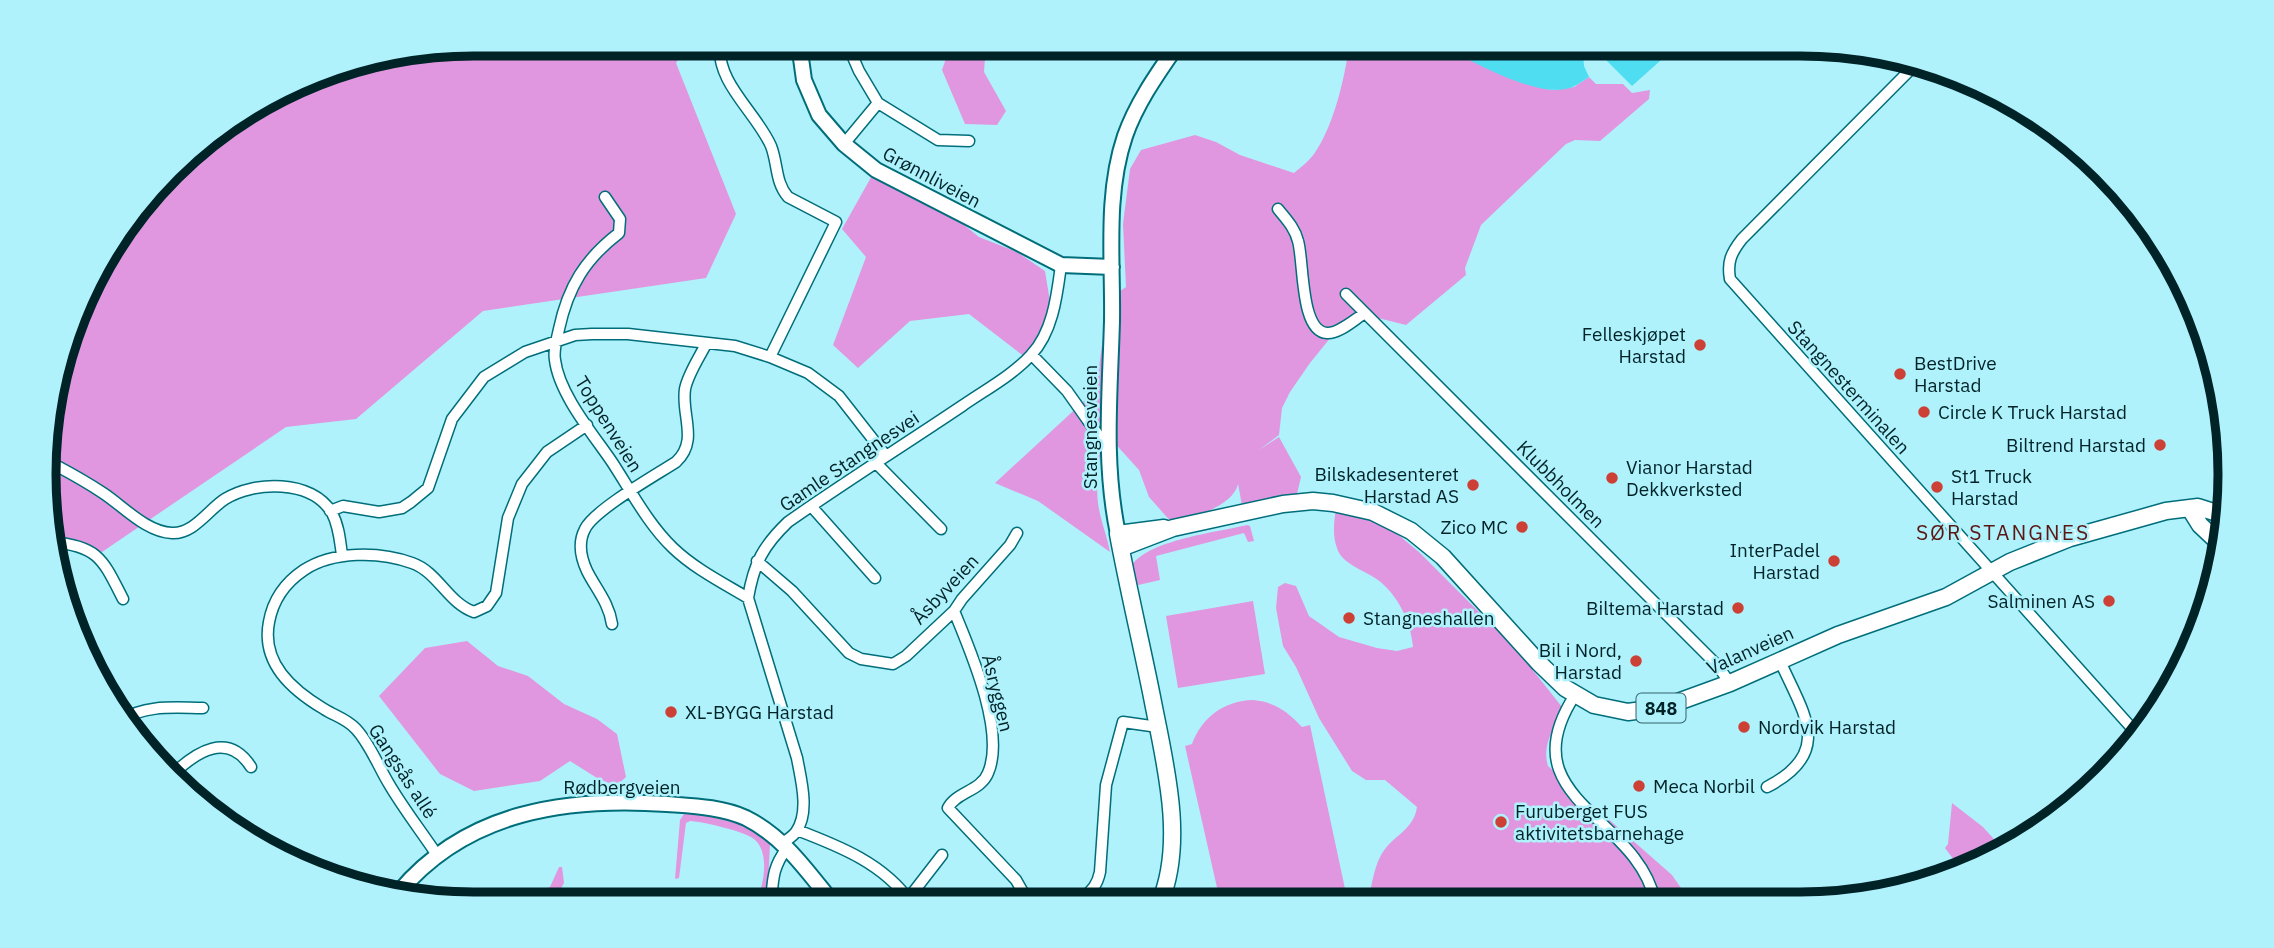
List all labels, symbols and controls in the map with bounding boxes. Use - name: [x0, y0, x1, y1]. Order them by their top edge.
- street label: Grønnliveien: [879, 141, 985, 213]
- street label: Stangnesterminalen: [1783, 315, 1915, 459]
- place label: Felleskjøpet Harstad: [1582, 322, 1686, 368]
- marker: Felleskjøpet Harstad: [1692, 337, 1708, 353]
- place label: BestDrive Harstad: [1914, 351, 1997, 397]
- street label: Stangnesveien: [1078, 365, 1102, 489]
- marker: BestDrive Harstad: [1892, 366, 1908, 382]
- street label: Toppenveien: [570, 371, 648, 477]
- place label: Circle K Truck Harstad: [1938, 400, 2127, 424]
- marker: Circle K Truck Harstad: [1916, 404, 1932, 420]
- street label: Gamle Stangnesvei: [775, 405, 923, 517]
- place label: Biltrend Harstad: [2006, 433, 2146, 457]
- street label: Klubbholmen: [1512, 435, 1610, 533]
- marker: Biltrend Harstad: [2152, 437, 2168, 453]
- place label: Vianor Harstad Dekkverksted: [1626, 455, 1753, 501]
- place label: Bilskadesenteret Harstad AS: [1314, 462, 1459, 508]
- place label: St1 Truck Harstad: [1951, 464, 2032, 510]
- marker: Vianor Harstad Dekkverksted: [1604, 470, 1620, 486]
- marker: Bilskadesenteret Harstad AS: [1465, 477, 1481, 493]
- marker: St1 Truck Harstad: [1929, 479, 1945, 495]
- place label: Zico MC: [1440, 515, 1508, 539]
- district label: SØR STANGNES: [1916, 518, 2090, 546]
- marker: Zico MC: [1514, 519, 1530, 535]
- place label: InterPadel Harstad: [1730, 538, 1820, 584]
- street label: Åsbyveien: [906, 549, 984, 629]
- marker: InterPadel Harstad: [1826, 553, 1842, 569]
- place label: Salminen AS: [1988, 589, 2095, 613]
- marker: Salminen AS: [2101, 593, 2117, 609]
- place label: Biltema Harstad: [1586, 596, 1724, 620]
- marker: Biltema Harstad: [1730, 600, 1746, 616]
- place label: Stangneshallen: [1363, 606, 1495, 630]
- marker: Stangneshallen: [1341, 610, 1357, 626]
- street label: Valanveien: [1703, 620, 1797, 680]
- place label: Bil i Nord, Harstad: [1539, 638, 1622, 684]
- street label: Åsryggen: [977, 652, 1019, 734]
- marker: Bil i Nord, Harstad: [1628, 653, 1644, 669]
- road number: 848: [1636, 694, 1686, 722]
- place label: XL-BYGG Harstad: [685, 700, 834, 724]
- marker: XL-BYGG Harstad: [663, 704, 679, 720]
- place label: Nordvik Harstad: [1758, 715, 1896, 739]
- street label: Gangsås allé: [363, 719, 443, 823]
- marker: Nordvik Harstad: [1736, 719, 1752, 735]
- place label: Meca Norbil: [1653, 774, 1755, 798]
- street label: Rødbergveien: [563, 775, 681, 799]
- marker: Meca Norbil: [1631, 778, 1647, 794]
- place label: Furuberget FUS aktivitetsbarnehage: [1515, 799, 1684, 845]
- marker: Furuberget FUS aktivitetsbarnehage: [1493, 814, 1509, 830]

